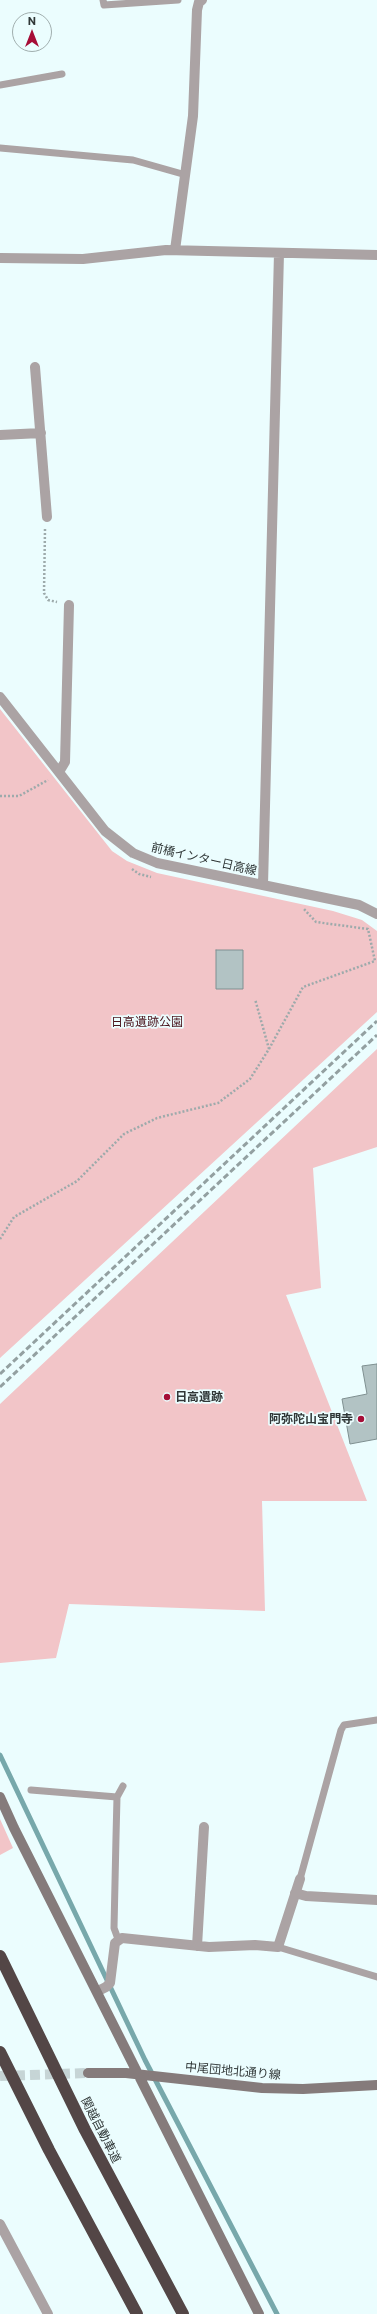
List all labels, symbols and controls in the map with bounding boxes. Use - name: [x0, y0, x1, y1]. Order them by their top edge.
- north arrow: [12, 12, 52, 52]
- text: N: [28, 14, 36, 27]
- street label: 前橋インター日高線: [150, 840, 258, 878]
- park label: 日高遺跡公園: [111, 1015, 183, 1029]
- place label: 日高遺跡: [175, 1390, 223, 1404]
- marker: 日高遺跡: [162, 1392, 172, 1402]
- place label: 阿弥陀山宝門寺: [269, 1412, 353, 1426]
- marker: 阿弥陀山宝門寺: [356, 1414, 366, 1424]
- street label: 中尾団地北通り線: [185, 2060, 281, 2082]
- street label: 関越自動車道: [78, 2095, 124, 2165]

